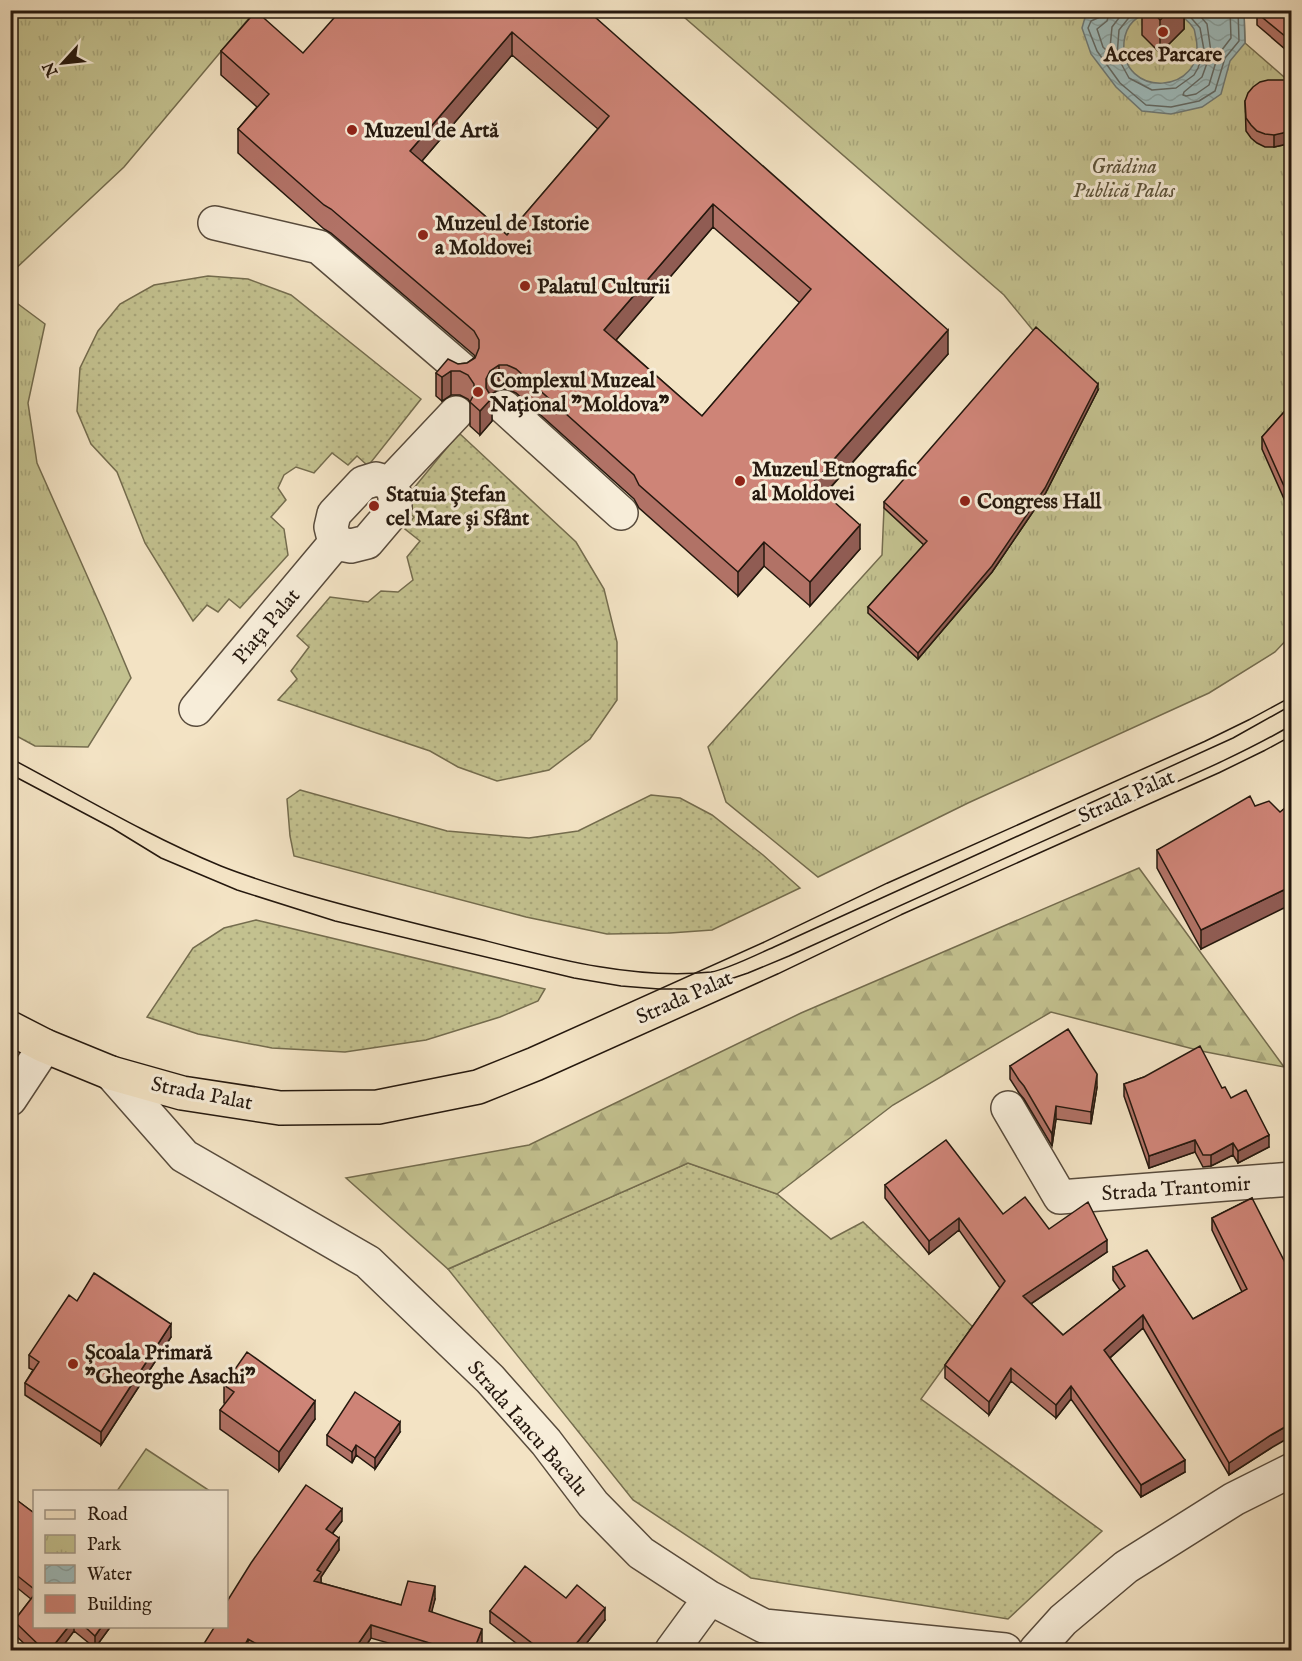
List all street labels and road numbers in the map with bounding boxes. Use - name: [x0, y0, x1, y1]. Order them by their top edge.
- street label: Piața Palat: [228, 583, 307, 670]
- street label: Strada Palat: [1074, 764, 1179, 831]
- street label: Strada Palat: [632, 965, 737, 1032]
- street label: Strada Palat: [149, 1071, 255, 1118]
- street label: Strada Trantomir: [1101, 1171, 1252, 1208]
- street label: Strada Iancu Bacalu: [461, 1356, 593, 1502]

